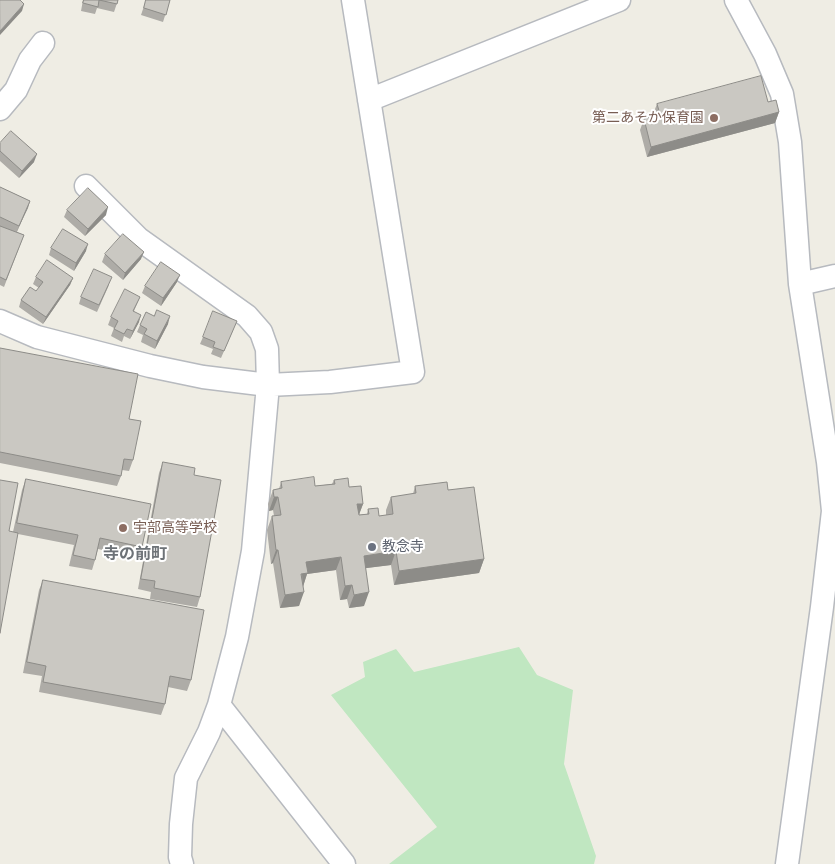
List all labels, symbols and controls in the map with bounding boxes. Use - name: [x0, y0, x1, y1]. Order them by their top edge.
- place label: 第二あそか保育園: [592, 110, 704, 126]
- marker: 第二あそか保育園: [708, 112, 720, 124]
- place label: 宇部高等学校: [133, 520, 217, 536]
- marker: 宇部高等学校: [117, 522, 129, 534]
- place label: 教念寺: [382, 539, 424, 555]
- marker: 教念寺: [366, 541, 378, 553]
- district label: 寺の前町: [103, 545, 167, 565]

